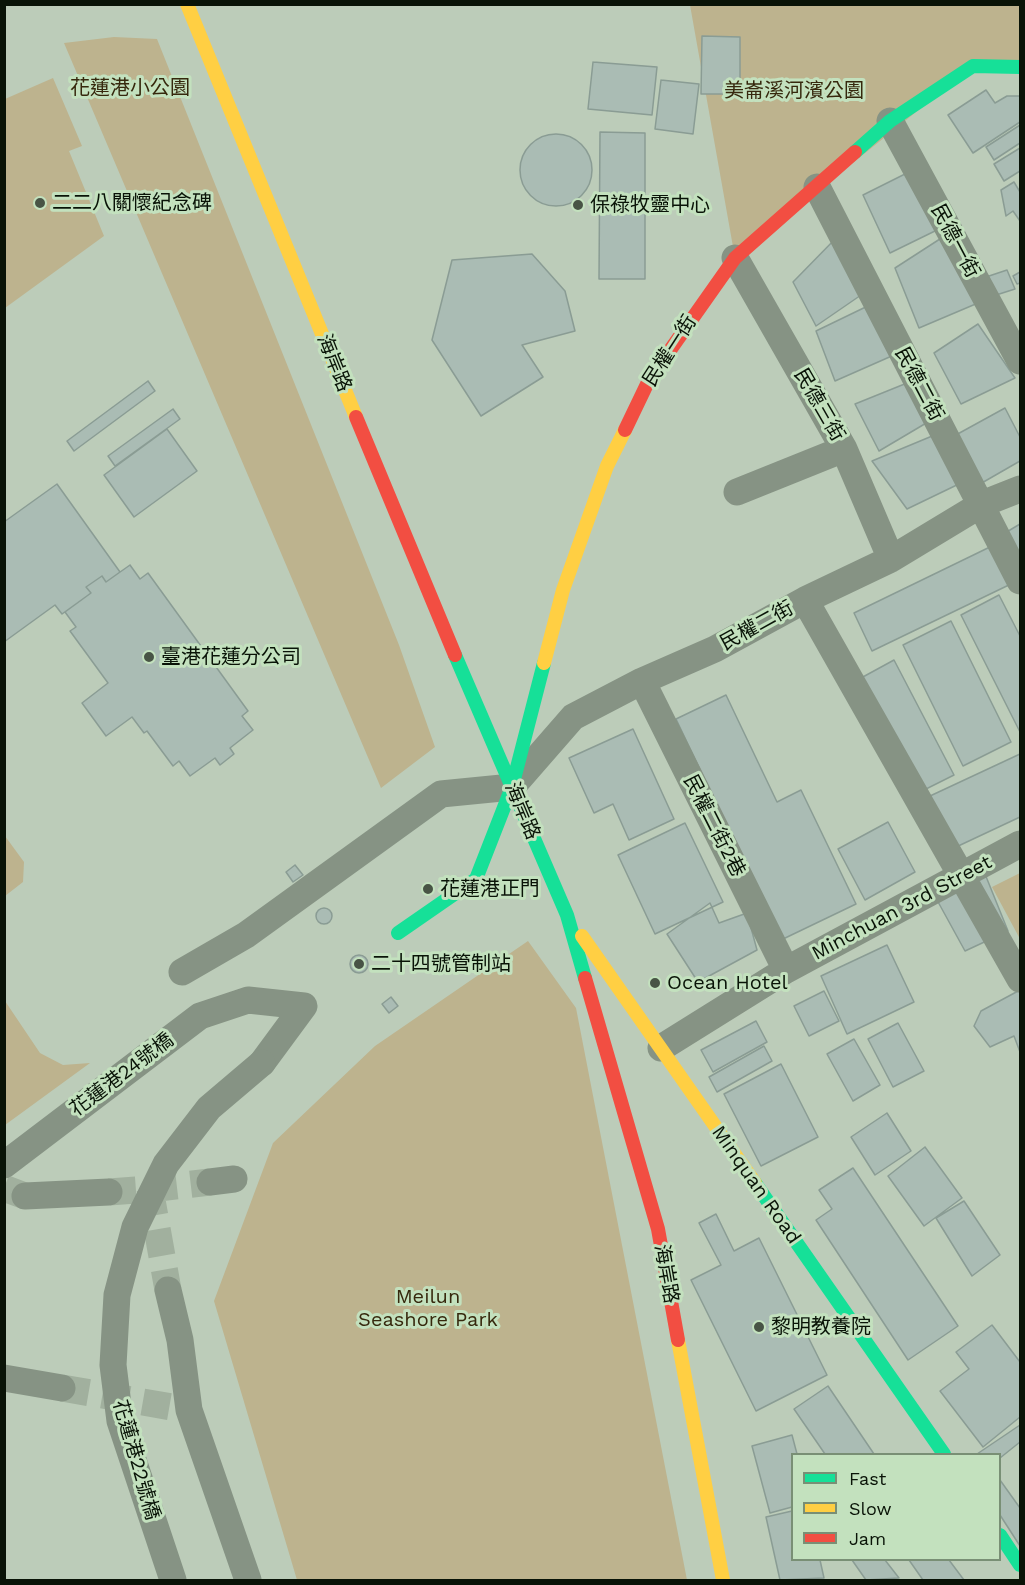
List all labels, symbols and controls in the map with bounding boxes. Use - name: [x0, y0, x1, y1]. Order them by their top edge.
- park label: 花蓮港小公園: [70, 76, 190, 100]
- park label: 美崙溪河濱公園: [724, 79, 864, 103]
- place label: 二二八關懷紀念碑: [52, 191, 212, 215]
- place label: 保祿牧靈中心: [590, 193, 710, 217]
- marker: 二二八關懷紀念碑: [33, 196, 47, 210]
- marker: 保祿牧靈中心: [571, 198, 585, 212]
- street label: 民德一街: [926, 200, 984, 282]
- street label: 民權一街: [638, 311, 702, 391]
- street label: 海岸路: [312, 331, 356, 395]
- street label: 民德二街: [890, 343, 948, 425]
- street label: 民德三街: [789, 364, 849, 446]
- street label: 民權二街: [716, 596, 798, 656]
- place label: 臺港花蓮分公司: [161, 645, 301, 669]
- marker: 臺港花蓮分公司: [142, 650, 156, 664]
- street label: 民權二街2巷: [678, 771, 750, 881]
- street label: 海岸路: [499, 779, 545, 843]
- street label: Minchuan 3rd Street: [808, 850, 996, 966]
- place label: 花蓮港正門: [440, 877, 540, 901]
- marker: 花蓮港正門: [421, 882, 435, 896]
- place label: 二十四號管制站: [371, 952, 511, 976]
- marker: 二十四號管制站: [352, 957, 366, 971]
- place label: Ocean Hotel: [667, 971, 788, 995]
- marker: Ocean Hotel: [648, 976, 662, 990]
- street label: 花蓮港24號橋: [66, 1028, 178, 1122]
- street label: Minquan Road: [706, 1121, 806, 1249]
- street label: 海岸路: [649, 1242, 683, 1306]
- park label: Meilun Seashore Park: [358, 1285, 498, 1332]
- place label: 黎明教養院: [771, 1315, 871, 1339]
- marker: 黎明教養院: [752, 1320, 766, 1334]
- street label: 花蓮港22號橋: [107, 1397, 165, 1523]
- legend: [791, 1453, 1001, 1561]
- text: Fast: [849, 1468, 886, 1489]
- text: Slow: [849, 1498, 892, 1519]
- text: Jam: [849, 1528, 886, 1549]

